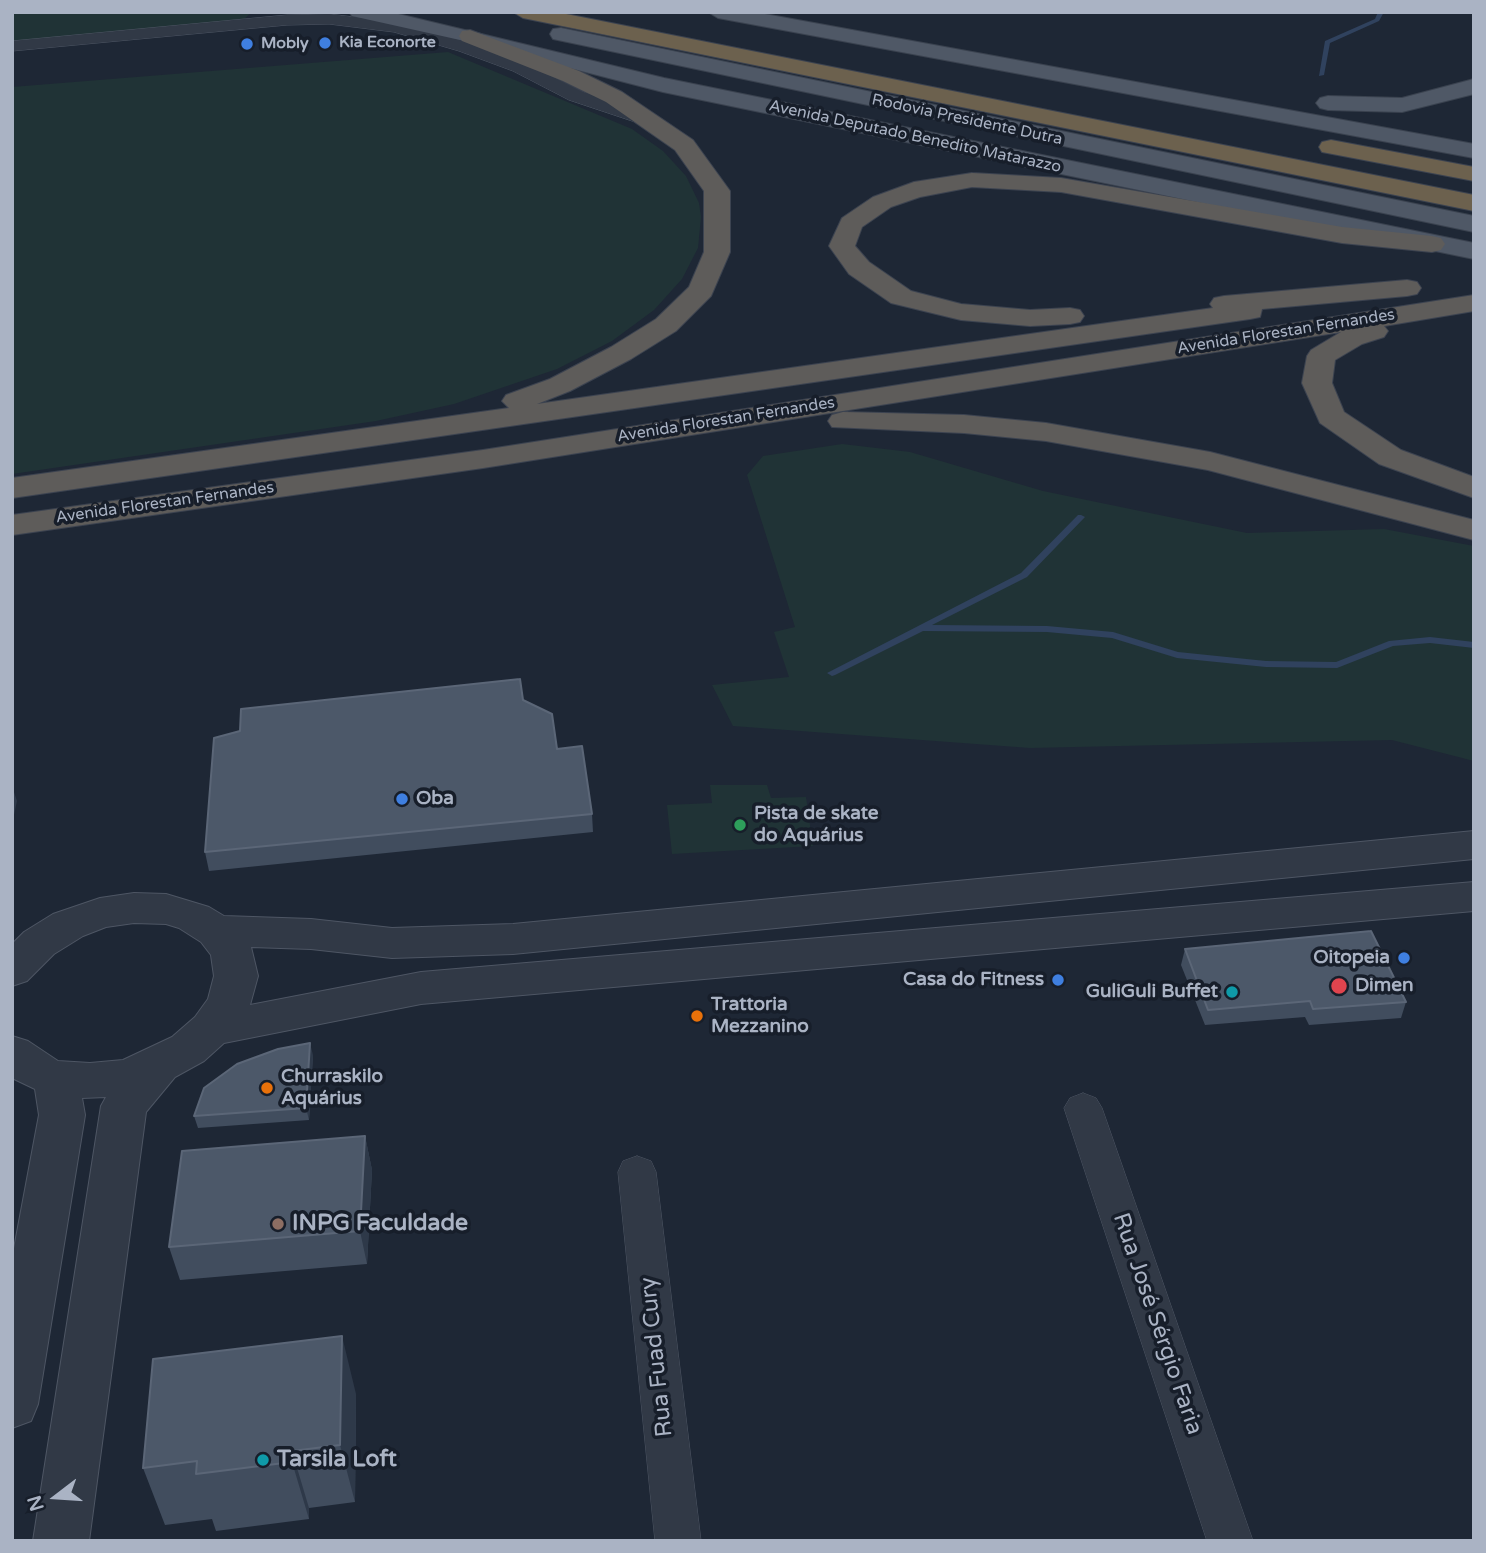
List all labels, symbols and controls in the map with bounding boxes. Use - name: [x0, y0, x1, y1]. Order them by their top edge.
- place label: Kia Econorte: [339, 33, 436, 53]
- place label: Mobly: [261, 34, 309, 54]
- marker: Kia Econorte: [317, 35, 333, 51]
- marker: Mobly: [239, 36, 255, 52]
- street label: Rodovia Presidente Dutra: [870, 90, 1064, 150]
- street label: Avenida Deputado Benedito Matarazzo: [767, 97, 1063, 177]
- street label: Avenida Florestan Fernandes: [1176, 305, 1396, 359]
- street label: Avenida Florestan Fernandes: [616, 393, 836, 447]
- street label: Avenida Florestan Fernandes: [55, 478, 275, 528]
- place label: Oba: [416, 788, 454, 810]
- marker: Oba: [394, 791, 410, 807]
- place label: Pista de skate do Aquárius: [754, 803, 879, 847]
- marker: Pista de skate do Aquárius: [732, 817, 748, 833]
- place label: Oitopeia: [1313, 947, 1390, 969]
- marker: Oitopeia: [1396, 950, 1412, 966]
- place label: Casa do Fitness: [903, 969, 1044, 991]
- marker: Casa do Fitness: [1050, 972, 1066, 988]
- place label: Dimen: [1355, 975, 1414, 997]
- marker: Dimen: [1329, 976, 1349, 996]
- place label: GuliGuli Buffet: [1086, 981, 1218, 1003]
- marker: GuliGuli Buffet: [1224, 984, 1240, 1000]
- place label: Trattoria Mezzanino: [711, 994, 809, 1038]
- marker: Trattoria Mezzanino: [689, 1008, 705, 1024]
- place label: Churraskilo Aquárius: [281, 1066, 383, 1110]
- marker: Churraskilo Aquárius: [259, 1080, 275, 1096]
- place label: INPG Faculdade: [292, 1210, 468, 1238]
- street label: Rua José Sérgio Faria: [1106, 1210, 1208, 1438]
- marker: INPG Faculdade: [270, 1216, 286, 1232]
- street label: Rua Fuad Cury: [635, 1276, 679, 1438]
- place label: Tarsila Loft: [277, 1446, 397, 1474]
- marker: Tarsila Loft: [255, 1452, 271, 1468]
- north arrow: [21, 1462, 91, 1532]
- text: N: [23, 1493, 49, 1514]

